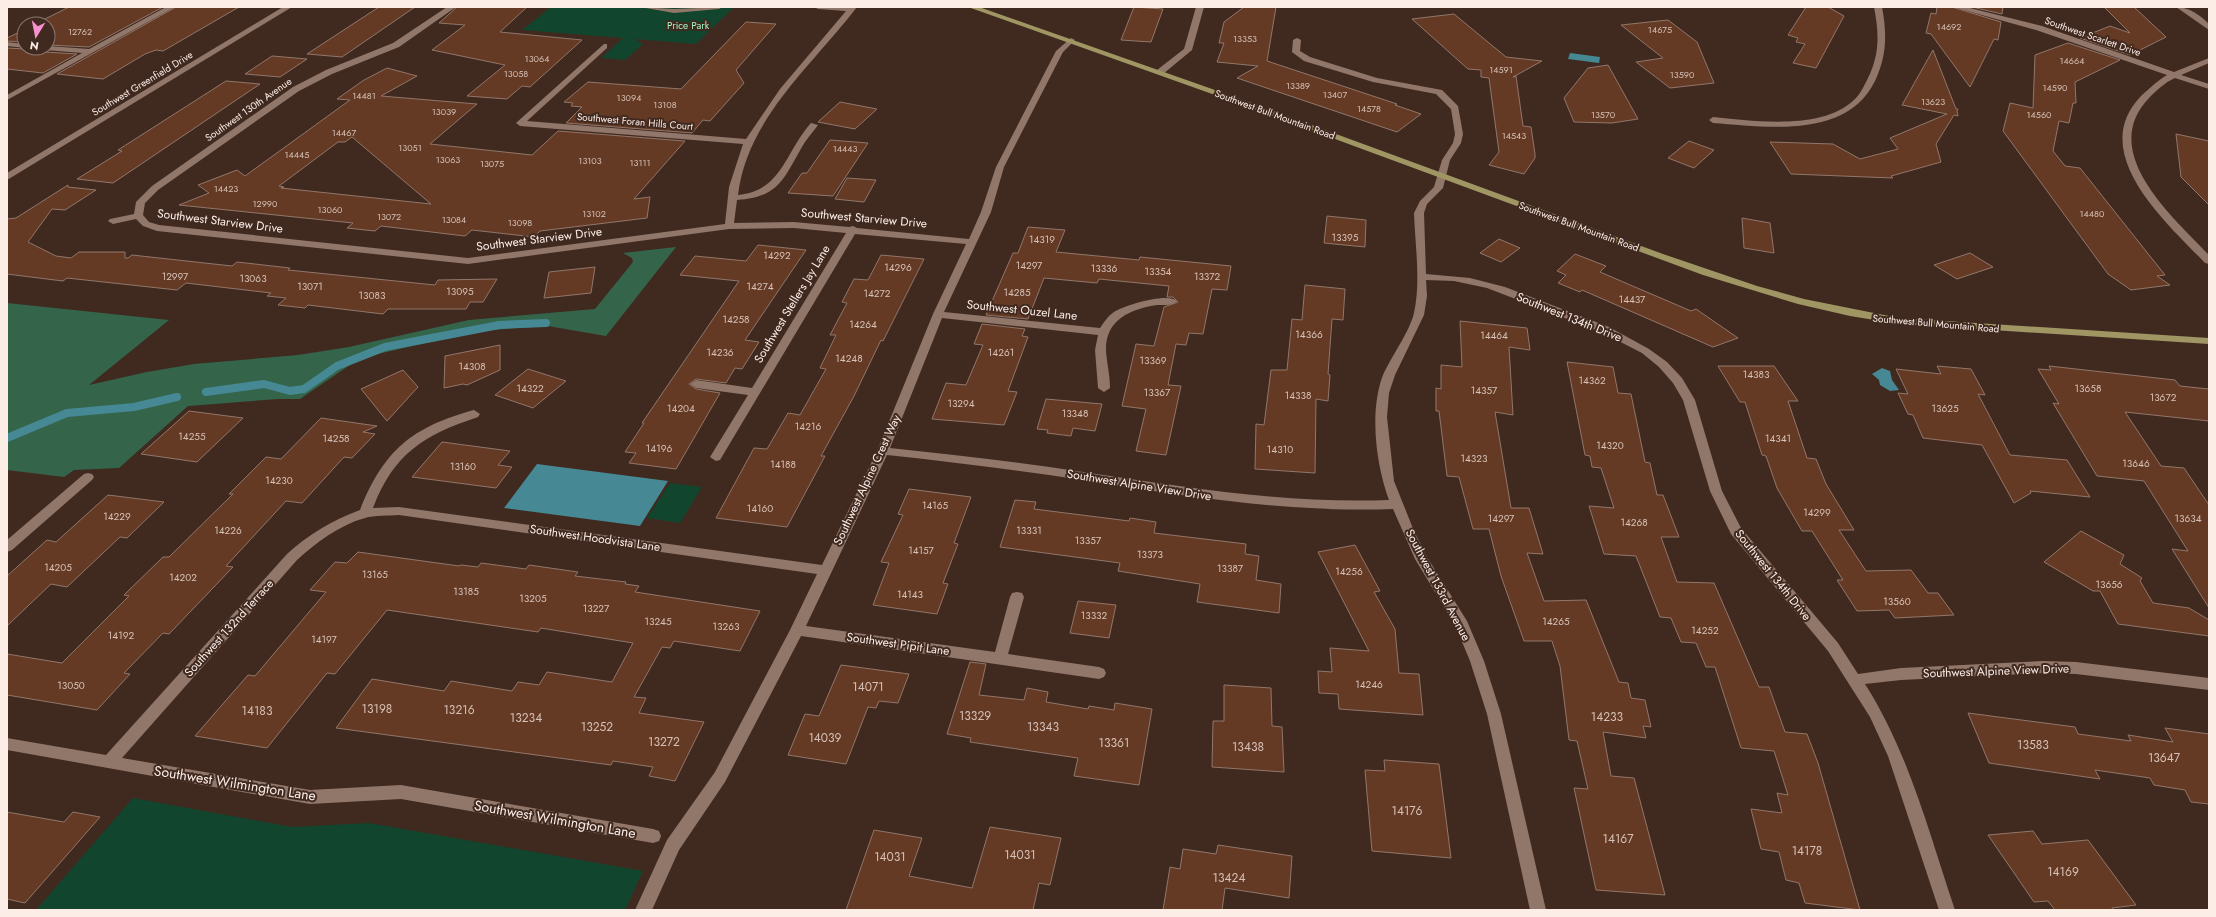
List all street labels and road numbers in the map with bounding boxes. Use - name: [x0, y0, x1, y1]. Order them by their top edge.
- street label: Southwest Scarlett Drive: [2043, 13, 2143, 60]
- street label: Southwest Greenfield Drive: [89, 47, 196, 120]
- street label: Southwest 130th Avenue: [202, 74, 295, 145]
- street label: Southwest Bull Mountain Road: [1213, 86, 1337, 143]
- street label: Southwest Foran Hills Court: [576, 109, 694, 134]
- street label: Southwest Bull Mountain Road: [1517, 198, 1641, 255]
- street label: Southwest Starview Drive: [156, 204, 284, 238]
- street label: Southwest Starview Drive: [800, 204, 928, 232]
- street label: Southwest Starview Drive: [475, 222, 603, 256]
- street label: Southwest Stellers Jay Lane: [750, 241, 834, 367]
- street label: Southwest 134th Drive: [1514, 288, 1624, 346]
- street label: Southwest Ouzel Lane: [966, 295, 1078, 325]
- street label: Southwest Bull Mountain Road: [1872, 310, 2000, 337]
- street label: Southwest Alpine Crest Way: [829, 411, 905, 548]
- street label: Southwest Alpine View Drive: [1065, 465, 1213, 505]
- street label: Southwest Hoodvista Lane: [529, 520, 661, 556]
- street label: Southwest 133rd Avenue: [1401, 526, 1475, 644]
- street label: Southwest 134th Drive: [1731, 526, 1815, 624]
- street label: Southwest 132nd Terrace: [180, 575, 278, 681]
- street label: Southwest Pipit Lane: [845, 628, 951, 660]
- street label: Southwest Alpine View Drive: [1923, 659, 2069, 683]
- street label: Southwest Wilmington Lane: [153, 760, 317, 806]
- street label: Southwest Wilmington Lane: [473, 795, 637, 843]

